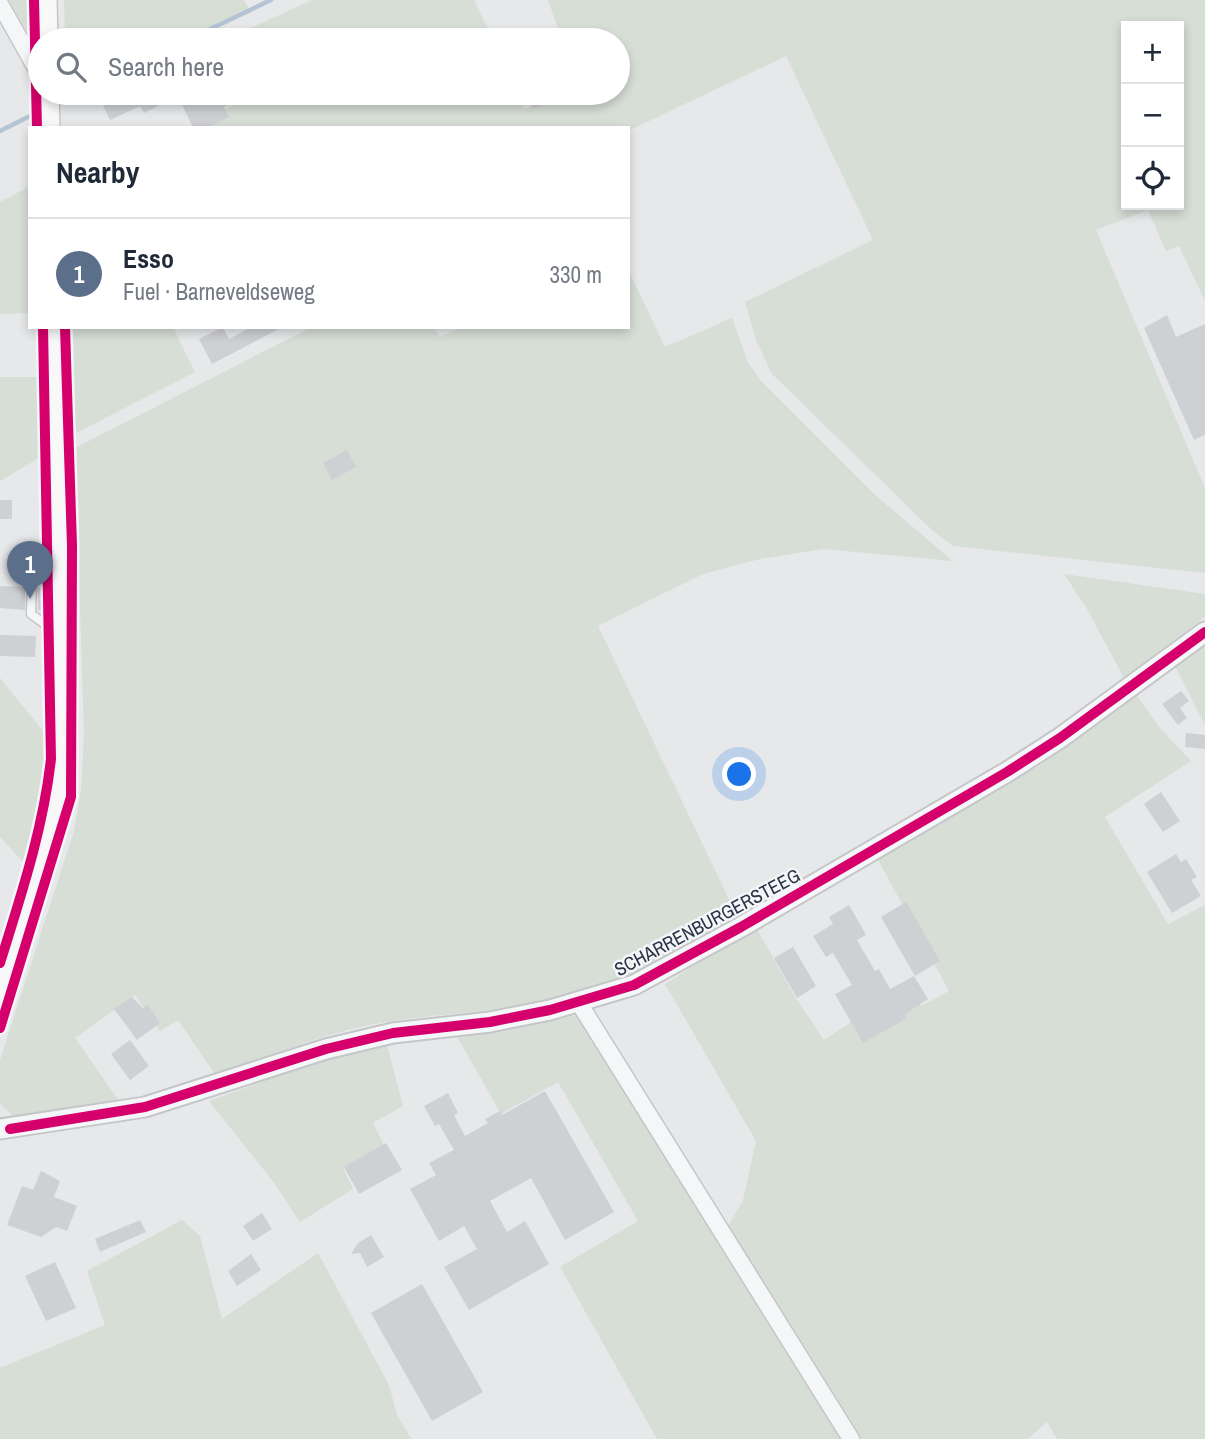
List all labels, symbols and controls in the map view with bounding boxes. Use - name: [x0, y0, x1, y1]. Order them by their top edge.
- map controls: [1121, 21, 1184, 210]
- button: +: [1121, 21, 1184, 84]
- search box: [28, 28, 630, 105]
- icon: search: [52, 48, 90, 86]
- text: Search here: [108, 49, 224, 84]
- button: −: [1121, 84, 1184, 147]
- button: locate: [1121, 147, 1184, 210]
- text: Nearby: [56, 152, 139, 192]
- text: Esso: [123, 241, 174, 276]
- text: 1: [74, 259, 84, 290]
- text: 330 m: [550, 259, 602, 290]
- text: Fuel · Barneveldseweg: [123, 276, 315, 307]
- pin: 1: [7, 541, 53, 599]
- your location: [722, 757, 756, 791]
- street label: SCHARRENBURGERSTEEG: [610, 862, 804, 982]

